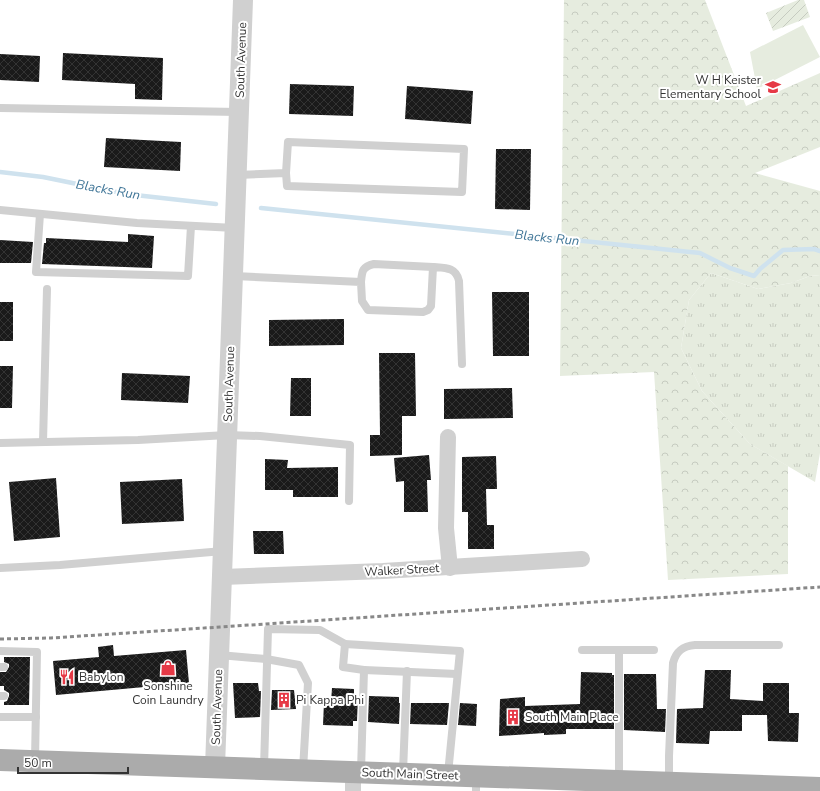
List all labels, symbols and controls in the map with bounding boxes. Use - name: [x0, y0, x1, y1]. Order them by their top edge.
- street label: South Avenue: [232, 22, 250, 98]
- place label: W H Keister Elementary School: [660, 72, 762, 102]
- school or university icon: W H Keister Elementary School: [764, 78, 782, 96]
- water label: Blacks Run: [74, 176, 142, 204]
- water label: Blacks Run: [514, 226, 580, 250]
- street label: South Avenue: [220, 346, 238, 422]
- street label: Walker Street: [364, 560, 441, 580]
- shop icon: Sonshine Coin Laundry: [159, 659, 177, 677]
- restaurant icon: Babylon: [58, 668, 76, 686]
- place label: Babylon: [79, 669, 124, 685]
- street label: South Avenue: [208, 669, 226, 745]
- place label: Sonshine Coin Laundry: [132, 678, 204, 708]
- building icon: Pi Kappa Phi: [275, 691, 293, 709]
- place label: Pi Kappa Phi: [296, 692, 364, 708]
- building icon: South Main Place: [504, 708, 522, 726]
- place label: South Main Place: [525, 709, 619, 725]
- scale bar: [18, 749, 128, 775]
- text: 50 m: [24, 755, 52, 771]
- street label: South Main Street: [361, 764, 460, 784]

